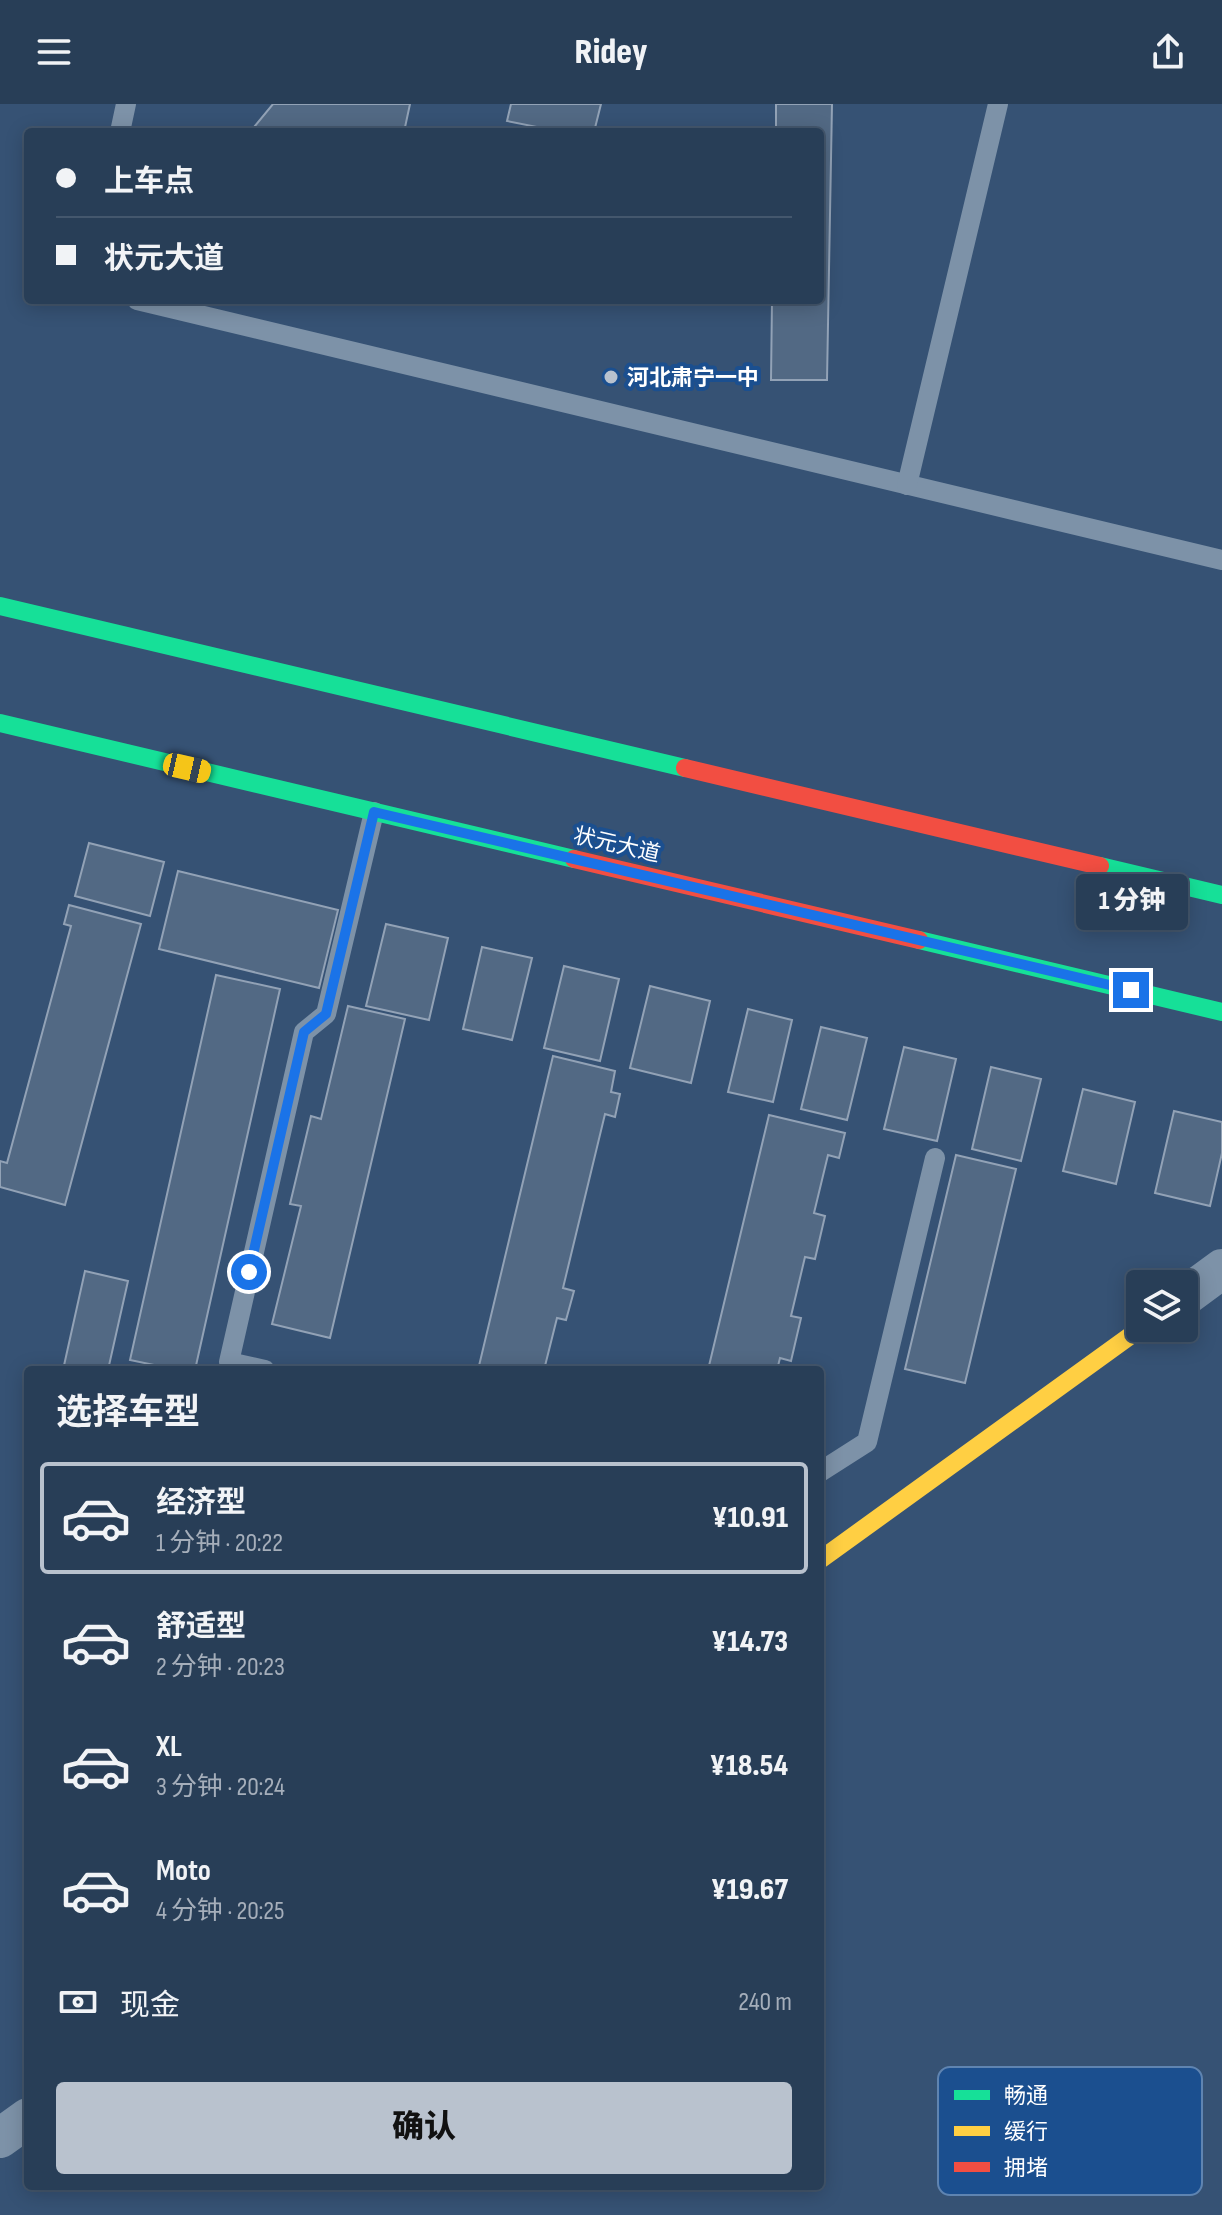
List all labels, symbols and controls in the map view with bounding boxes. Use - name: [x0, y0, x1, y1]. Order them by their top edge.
- icon: menu: [32, 30, 76, 74]
- icon: share: [1146, 30, 1190, 74]
- text: Ridey: [575, 31, 647, 74]
- text: 上车点: [104, 164, 194, 200]
- text: 状元大道: [104, 241, 224, 277]
- place label: 河北肃宁一中: [627, 365, 759, 392]
- marker: 河北肃宁一中: [602, 368, 620, 386]
- car: [161, 751, 213, 785]
- street label: 状元大道: [571, 822, 663, 869]
- callout: 1 分钟: [1075, 874, 1187, 930]
- text: 1 分钟: [1099, 886, 1165, 917]
- route end: [1113, 972, 1149, 1008]
- route start: [231, 1254, 267, 1290]
- map controls: [1126, 1270, 1198, 1342]
- button: layers: [1126, 1270, 1198, 1342]
- text: 选择车型: [56, 1392, 200, 1435]
- icon: car: [60, 1482, 132, 1554]
- text: 经济型: [156, 1485, 246, 1521]
- text: ¥10.91: [712, 1500, 788, 1536]
- text: 1 分钟 · 20:22: [156, 1528, 283, 1559]
- icon: car: [60, 1606, 132, 1678]
- text: 舒适型: [156, 1609, 246, 1645]
- text: ¥14.73: [712, 1624, 788, 1660]
- text: 2 分钟 · 20:23: [156, 1652, 285, 1683]
- text: XL: [156, 1729, 182, 1765]
- icon: car: [60, 1730, 132, 1802]
- text: ¥18.54: [710, 1748, 788, 1784]
- text: 3 分钟 · 20:24: [156, 1772, 285, 1803]
- text: Moto: [156, 1853, 211, 1889]
- icon: car: [60, 1854, 132, 1926]
- text: ¥19.67: [711, 1872, 788, 1908]
- text: 4 分钟 · 20:25: [156, 1896, 285, 1927]
- icon: cash: [56, 1980, 100, 2024]
- text: 240 m: [738, 1987, 792, 2018]
- text: 现金: [120, 1988, 180, 2024]
- legend: [938, 2067, 1202, 2195]
- button: 确认: [56, 2082, 792, 2174]
- text: 畅通: [1004, 2083, 1048, 2110]
- text: 缓行: [1004, 2119, 1048, 2146]
- text: 拥堵: [1004, 2155, 1048, 2182]

